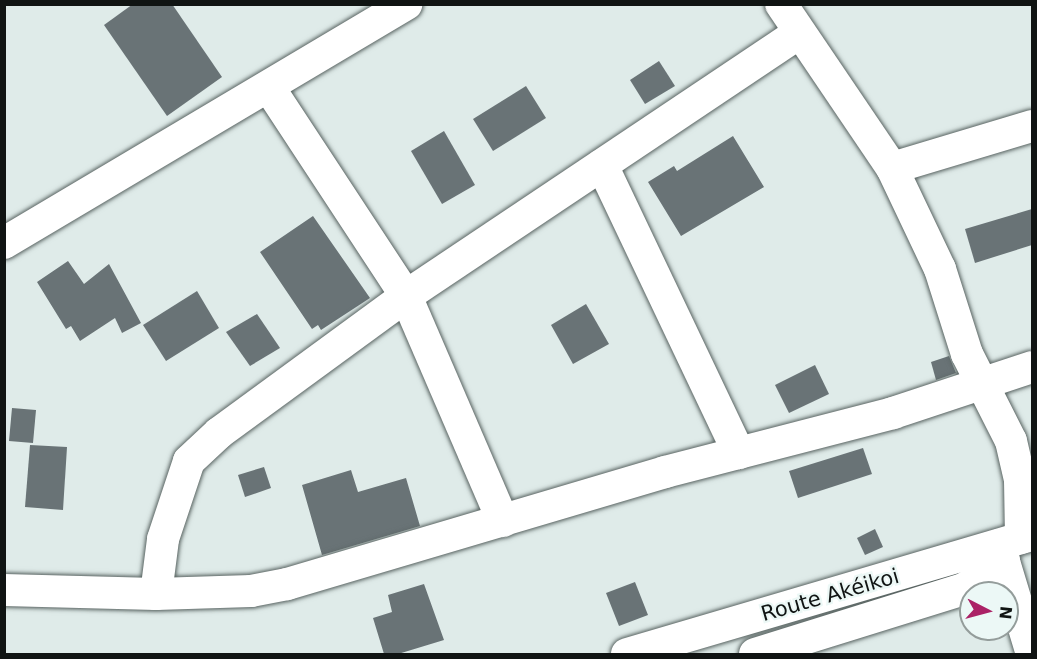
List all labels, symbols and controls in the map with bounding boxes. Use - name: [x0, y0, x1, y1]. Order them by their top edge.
- street label: Route Akéikoi: [758, 563, 902, 627]
- north arrow: [959, 581, 1019, 641]
- text: N: [995, 605, 1016, 620]

